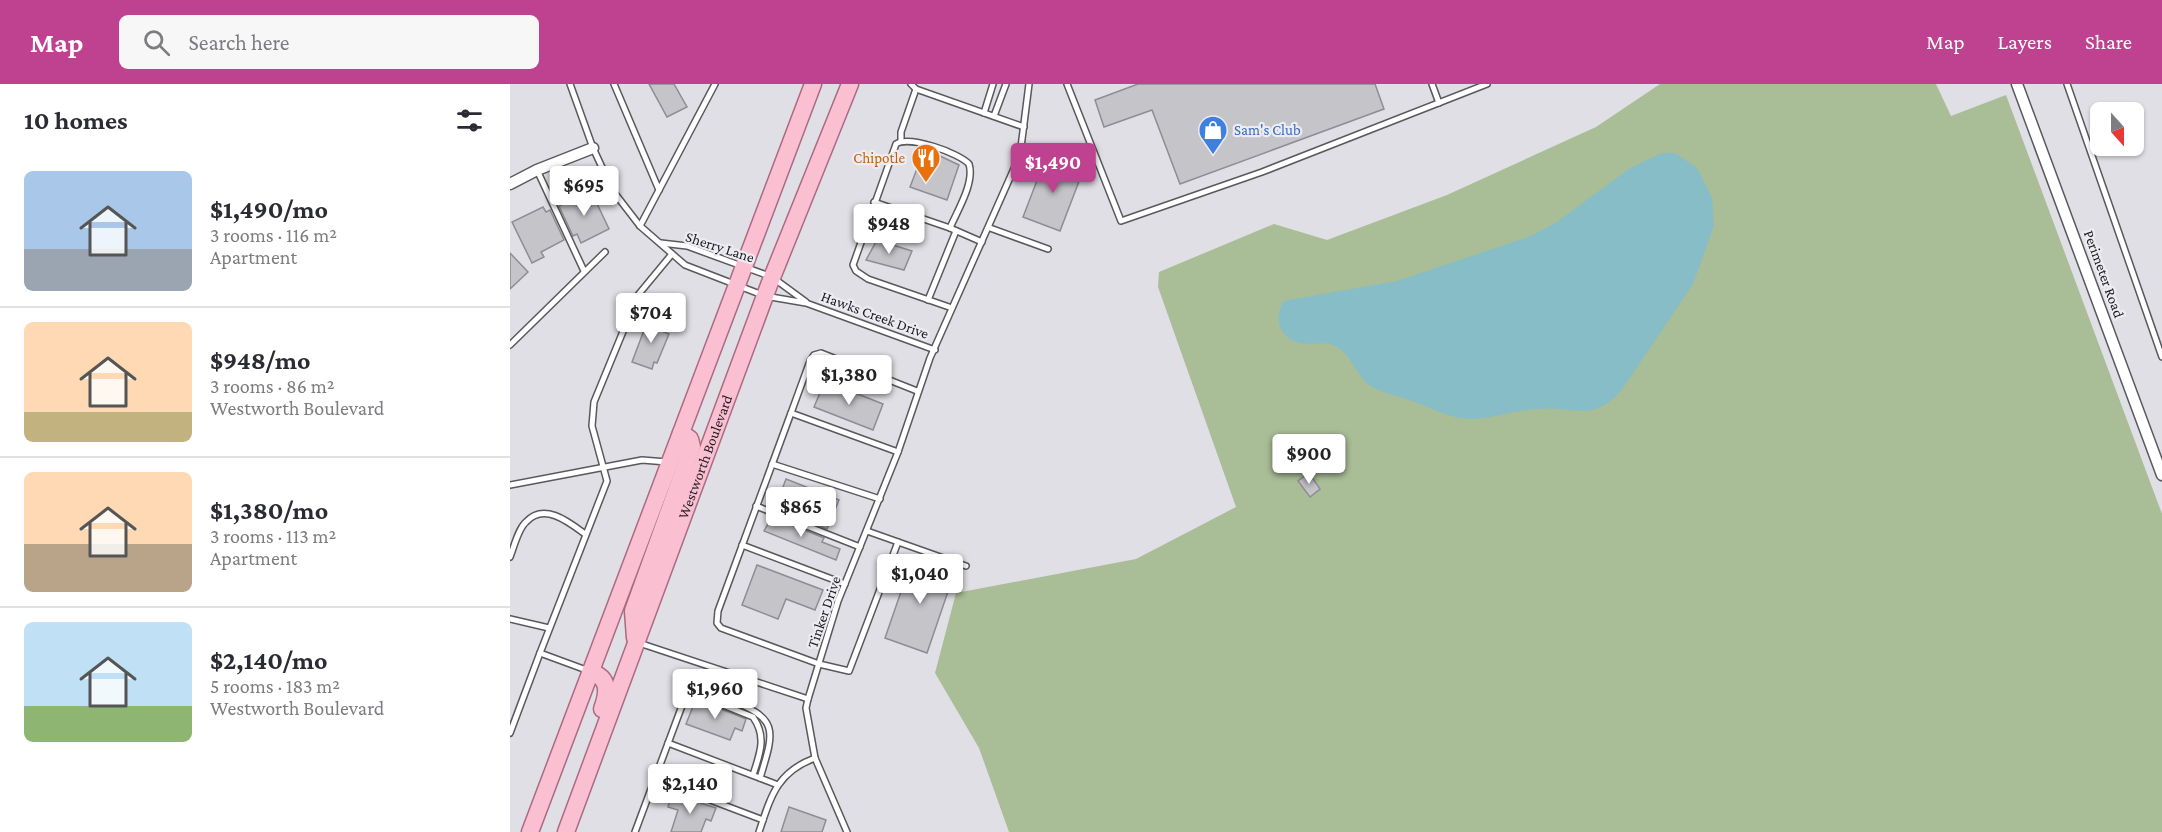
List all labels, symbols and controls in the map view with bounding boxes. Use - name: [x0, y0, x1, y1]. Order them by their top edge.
- search box: [119, 15, 539, 69]
- icon: search: [140, 26, 173, 59]
- text: Map: [30, 27, 83, 58]
- text: Search here: [188, 30, 289, 55]
- text: Map: [1926, 30, 1965, 54]
- text: Layers: [1998, 30, 2052, 54]
- text: Share: [2085, 30, 2132, 54]
- north arrow: [2090, 102, 2144, 156]
- map controls: [2090, 102, 2144, 156]
- icon: filters: [453, 104, 486, 137]
- text: 10 homes: [24, 106, 128, 135]
- shop icon: Sam's Club: [1197, 114, 1229, 156]
- place label: Sam's Club: [1234, 122, 1301, 138]
- restaurant icon: Chipotle: [910, 142, 942, 184]
- pin: $1,490: [1004, 143, 1102, 194]
- place label: Chipotle: [853, 150, 905, 167]
- text: $1,490: [1025, 151, 1081, 173]
- pin: $695: [548, 166, 620, 217]
- text: $695: [564, 174, 604, 196]
- icon: home: [72, 195, 144, 267]
- text: $1,490/mo: [210, 195, 328, 224]
- pin: $948: [853, 204, 925, 255]
- text: $948: [868, 212, 910, 234]
- text: 3 rooms · 116 m²: [210, 224, 337, 246]
- street label: Sherry Lane: [683, 228, 757, 267]
- street label: Perimeter Road: [2081, 228, 2127, 320]
- text: Apartment: [210, 246, 297, 268]
- street label: Hawks Creek Drive: [819, 288, 931, 342]
- pin: $704: [615, 293, 687, 344]
- text: $704: [630, 301, 672, 323]
- icon: home: [72, 346, 144, 418]
- text: $948/mo: [210, 346, 310, 375]
- pin: $1,380: [800, 355, 898, 406]
- text: $1,380: [821, 363, 877, 385]
- text: 3 rooms · 86 m²: [210, 375, 335, 397]
- street label: Westworth Boulevard: [675, 393, 735, 521]
- text: Westworth Boulevard: [210, 397, 384, 419]
- pin: $900: [1273, 434, 1345, 485]
- text: $900: [1286, 442, 1332, 464]
- pin: $865: [765, 487, 837, 538]
- text: $865: [780, 495, 822, 517]
- icon: home: [72, 496, 144, 568]
- text: $1,380/mo: [210, 496, 328, 525]
- text: 3 rooms · 113 m²: [210, 525, 336, 547]
- text: Apartment: [210, 547, 297, 569]
- pin: $1,040: [871, 554, 969, 605]
- text: $1,040: [891, 562, 949, 584]
- street label: Tinker Drive: [804, 574, 844, 650]
- icon: home: [72, 646, 144, 718]
- text: $2,140/mo: [210, 646, 328, 675]
- pin: $1,960: [666, 669, 764, 720]
- text: 5 rooms · 183 m²: [210, 675, 340, 697]
- text: $1,960: [687, 677, 743, 699]
- text: Westworth Boulevard: [210, 697, 384, 719]
- pin: $2,140: [641, 764, 739, 815]
- text: $2,140: [662, 772, 718, 794]

